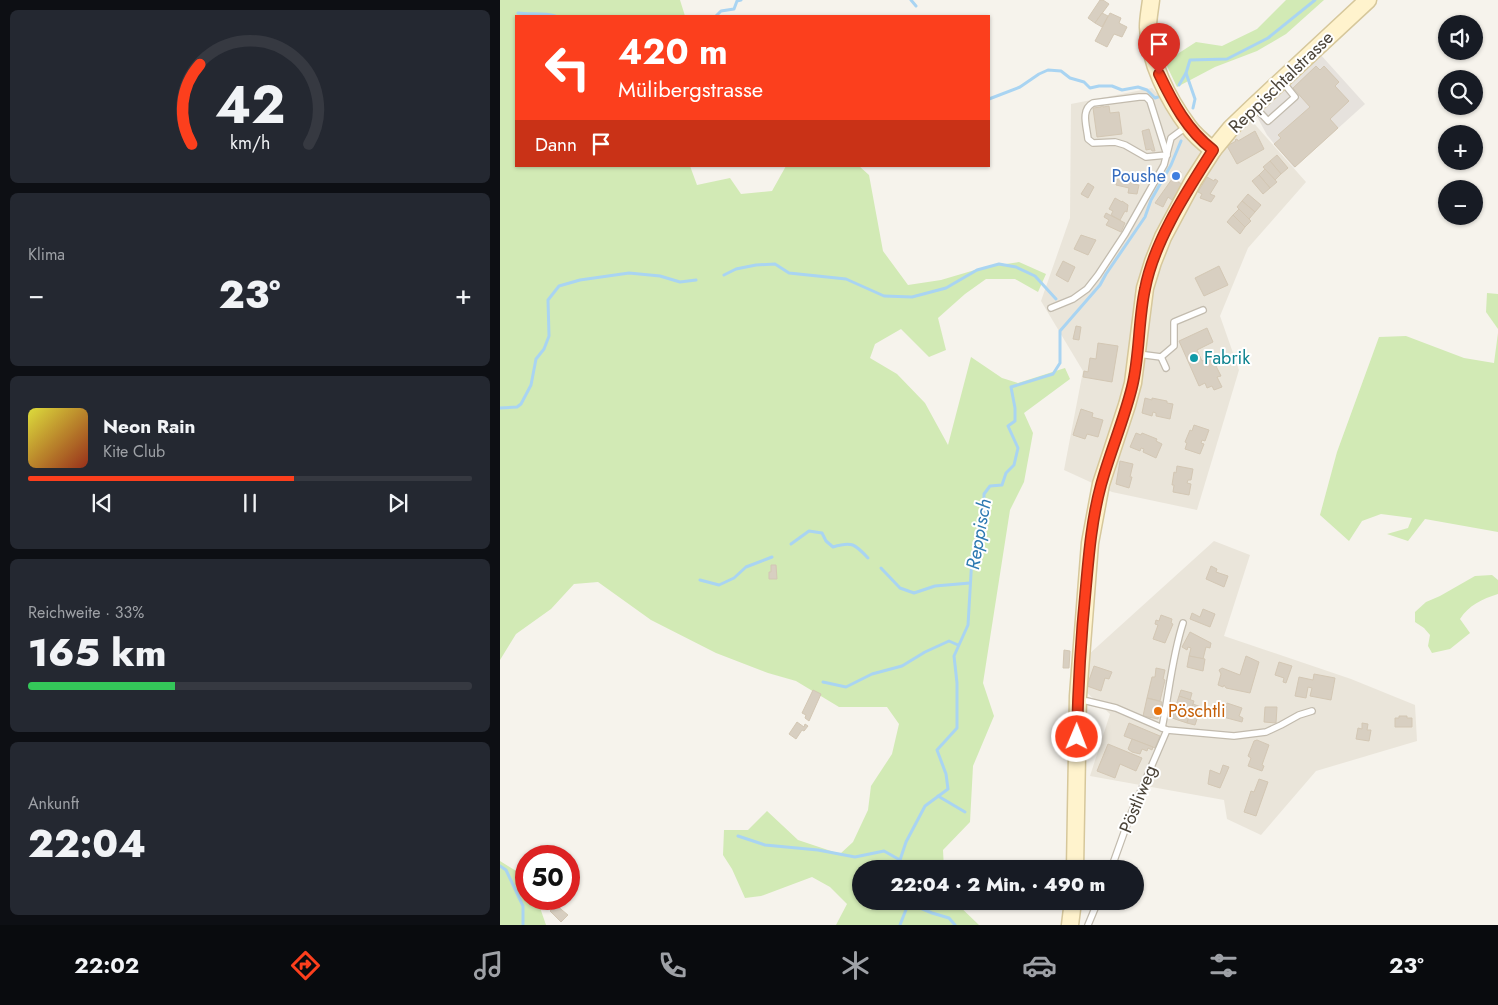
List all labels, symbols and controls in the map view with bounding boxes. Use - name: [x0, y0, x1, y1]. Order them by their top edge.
- map controls: [1438, 15, 1483, 225]
- button: sound: [1438, 15, 1483, 60]
- pin: [1138, 23, 1180, 74]
- street label: Reppischtalstrasse: [1223, 25, 1339, 139]
- text: 420 m: [618, 27, 728, 77]
- icon: arrive: [1145, 30, 1173, 58]
- icon: left: [535, 35, 600, 100]
- text: 42: [215, 67, 285, 143]
- button: search: [1438, 70, 1483, 115]
- text: Mülibergstrasse: [618, 73, 763, 105]
- button: +: [1438, 125, 1483, 170]
- text: km/h: [230, 130, 270, 156]
- icon: arrive: [587, 130, 615, 158]
- text: Dann: [535, 131, 577, 158]
- place label: Poushe: [1111, 163, 1166, 189]
- marker: Poushe: [1170, 170, 1182, 182]
- button: −: [1438, 180, 1483, 225]
- text: Klima: [28, 243, 65, 266]
- text: 23°: [219, 267, 281, 322]
- text: −: [28, 274, 45, 315]
- text: +: [455, 274, 472, 315]
- place label: Fabrik: [1204, 345, 1250, 371]
- marker: Fabrik: [1188, 352, 1200, 364]
- text: Neon Rain: [103, 413, 196, 440]
- text: Kite Club: [103, 440, 165, 463]
- icon: previous: [88, 489, 116, 517]
- icon: pause: [236, 489, 264, 517]
- icon: next: [384, 489, 412, 517]
- water label: Reppisch: [959, 497, 998, 572]
- text: Reichweite · 33%: [28, 601, 144, 624]
- text: 165 km: [28, 625, 166, 680]
- place label: Pöschtli: [1168, 698, 1226, 724]
- marker: Pöschtli: [1152, 705, 1164, 717]
- position arrow: [1050, 710, 1102, 762]
- street label: Pöstliweg: [1113, 761, 1163, 837]
- text: Ankunft: [28, 792, 79, 815]
- text: 22:04: [28, 816, 146, 871]
- speed limit sign: 50: [515, 845, 580, 910]
- text: 22:04 · 2 Min. · 490 m: [891, 871, 1105, 898]
- icon: directions: [288, 948, 323, 983]
- icon: music: [471, 948, 506, 983]
- icon: phone: [655, 948, 690, 983]
- icon: climate: [838, 948, 873, 983]
- icon: car: [1022, 948, 1057, 983]
- icon: filters: [1206, 948, 1241, 983]
- text: 22:02: [74, 949, 139, 981]
- text: 23°: [1389, 949, 1424, 981]

